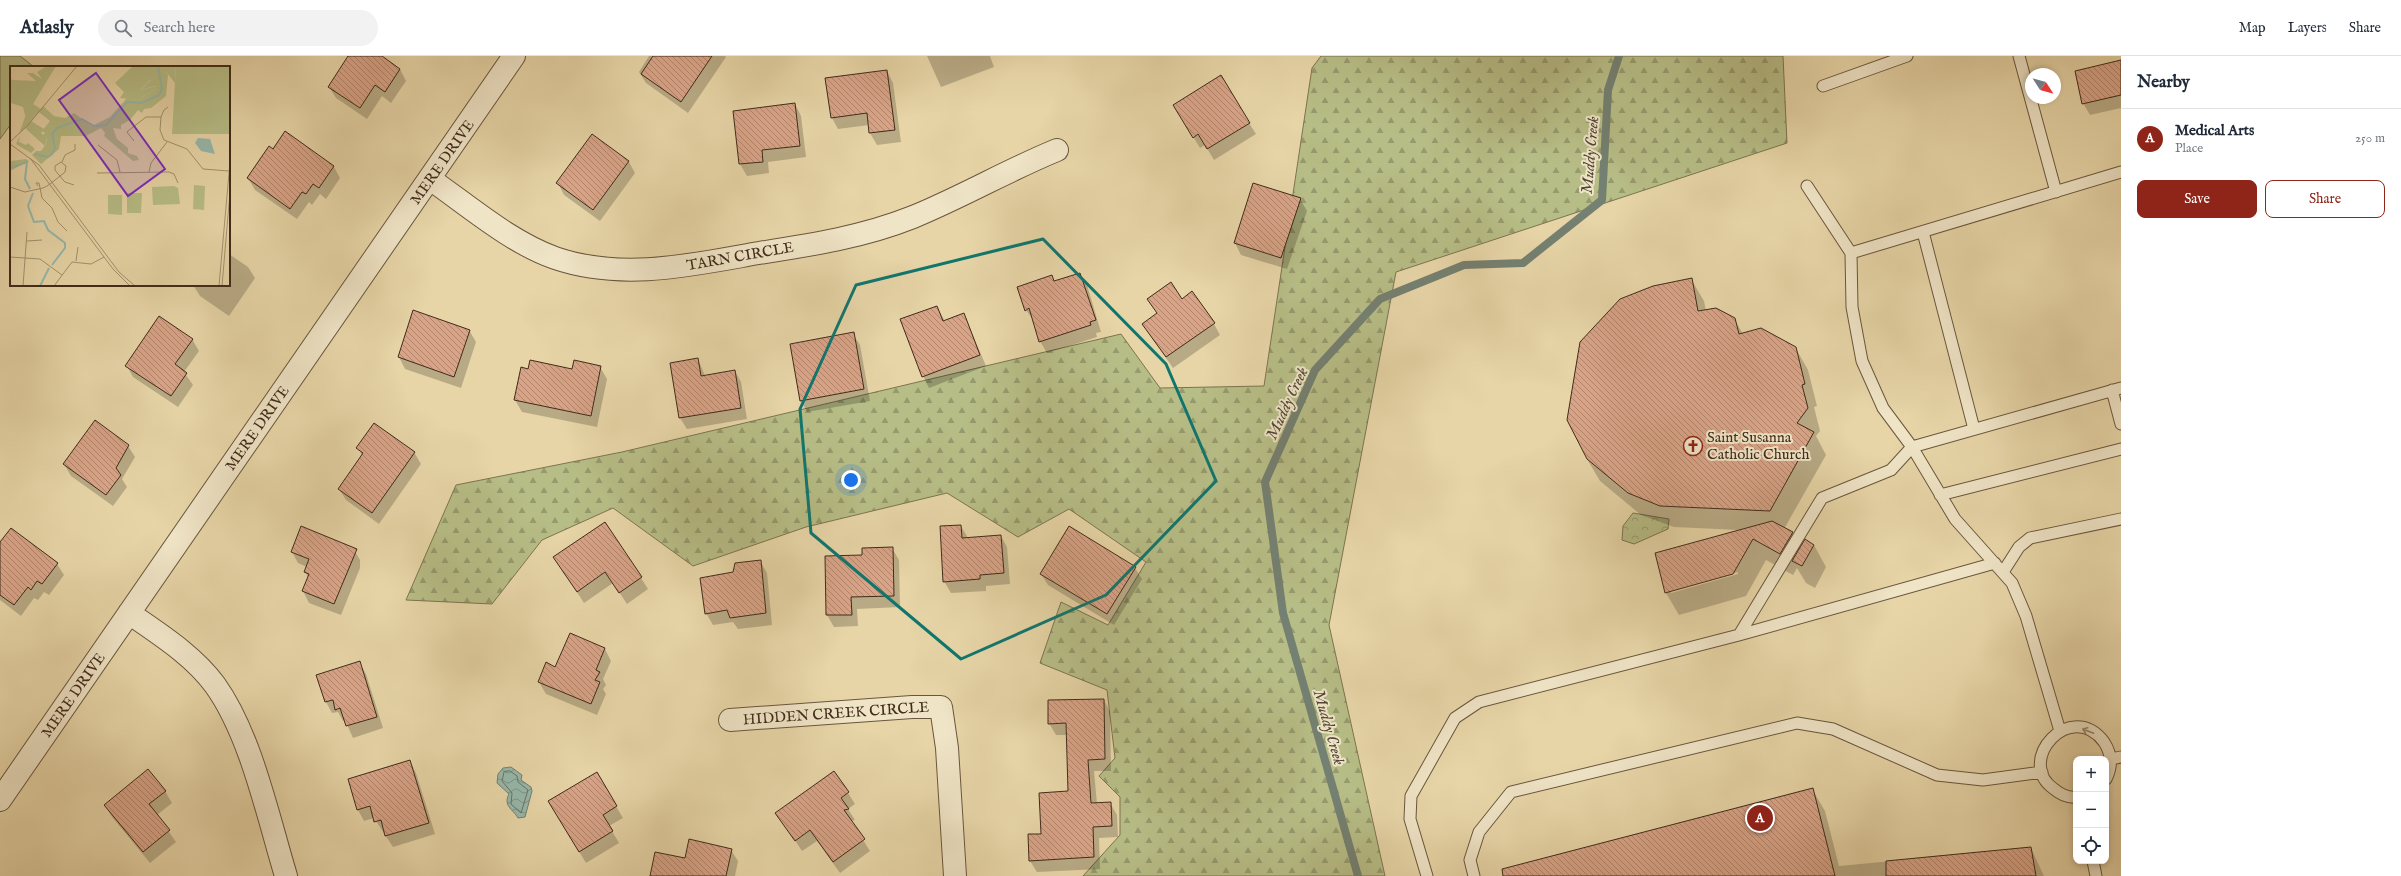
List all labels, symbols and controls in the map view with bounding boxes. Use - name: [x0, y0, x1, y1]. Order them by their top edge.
- search box: [98, 10, 378, 46]
- text: Atlasly: [20, 16, 74, 40]
- icon: search: [112, 17, 134, 39]
- text: Search here: [144, 18, 215, 37]
- text: Map: [2239, 19, 2266, 37]
- text: Layers: [2288, 19, 2327, 37]
- text: Share: [2349, 19, 2381, 37]
- inset map: [10, 66, 230, 286]
- north arrow: [2025, 68, 2061, 104]
- text: Nearby: [2137, 72, 2190, 93]
- water label: Muddy Creek: [1578, 115, 1604, 195]
- street label: MERE DRIVE: [406, 116, 479, 208]
- text: Medical Arts: [2175, 121, 2254, 140]
- text: A: [2146, 130, 2154, 147]
- text: 250 m: [2355, 130, 2385, 147]
- text: Place: [2175, 140, 2203, 157]
- button: Save: [2137, 180, 2257, 218]
- button: Share: [2265, 180, 2385, 218]
- street label: TARN CIRCLE: [685, 238, 795, 275]
- water label: Muddy Creek: [1262, 364, 1314, 443]
- street label: MERE DRIVE: [221, 382, 294, 474]
- place label: Saint Susanna Catholic Church: [1707, 428, 1809, 464]
- church icon: Saint Susanna Catholic Church: [1682, 435, 1704, 457]
- your location: [841, 470, 861, 490]
- street label: MERE DRIVE: [37, 649, 110, 741]
- water label: Muddy Creek: [1308, 687, 1349, 768]
- street label: HIDDEN CREEK CIRCLE: [742, 698, 930, 729]
- one-way arrow: [2082, 726, 2094, 734]
- map controls: [2073, 756, 2109, 864]
- button: +: [2073, 756, 2109, 792]
- button: −: [2073, 792, 2109, 828]
- pin: A: [1747, 803, 1773, 833]
- button: locate: [2073, 828, 2109, 864]

